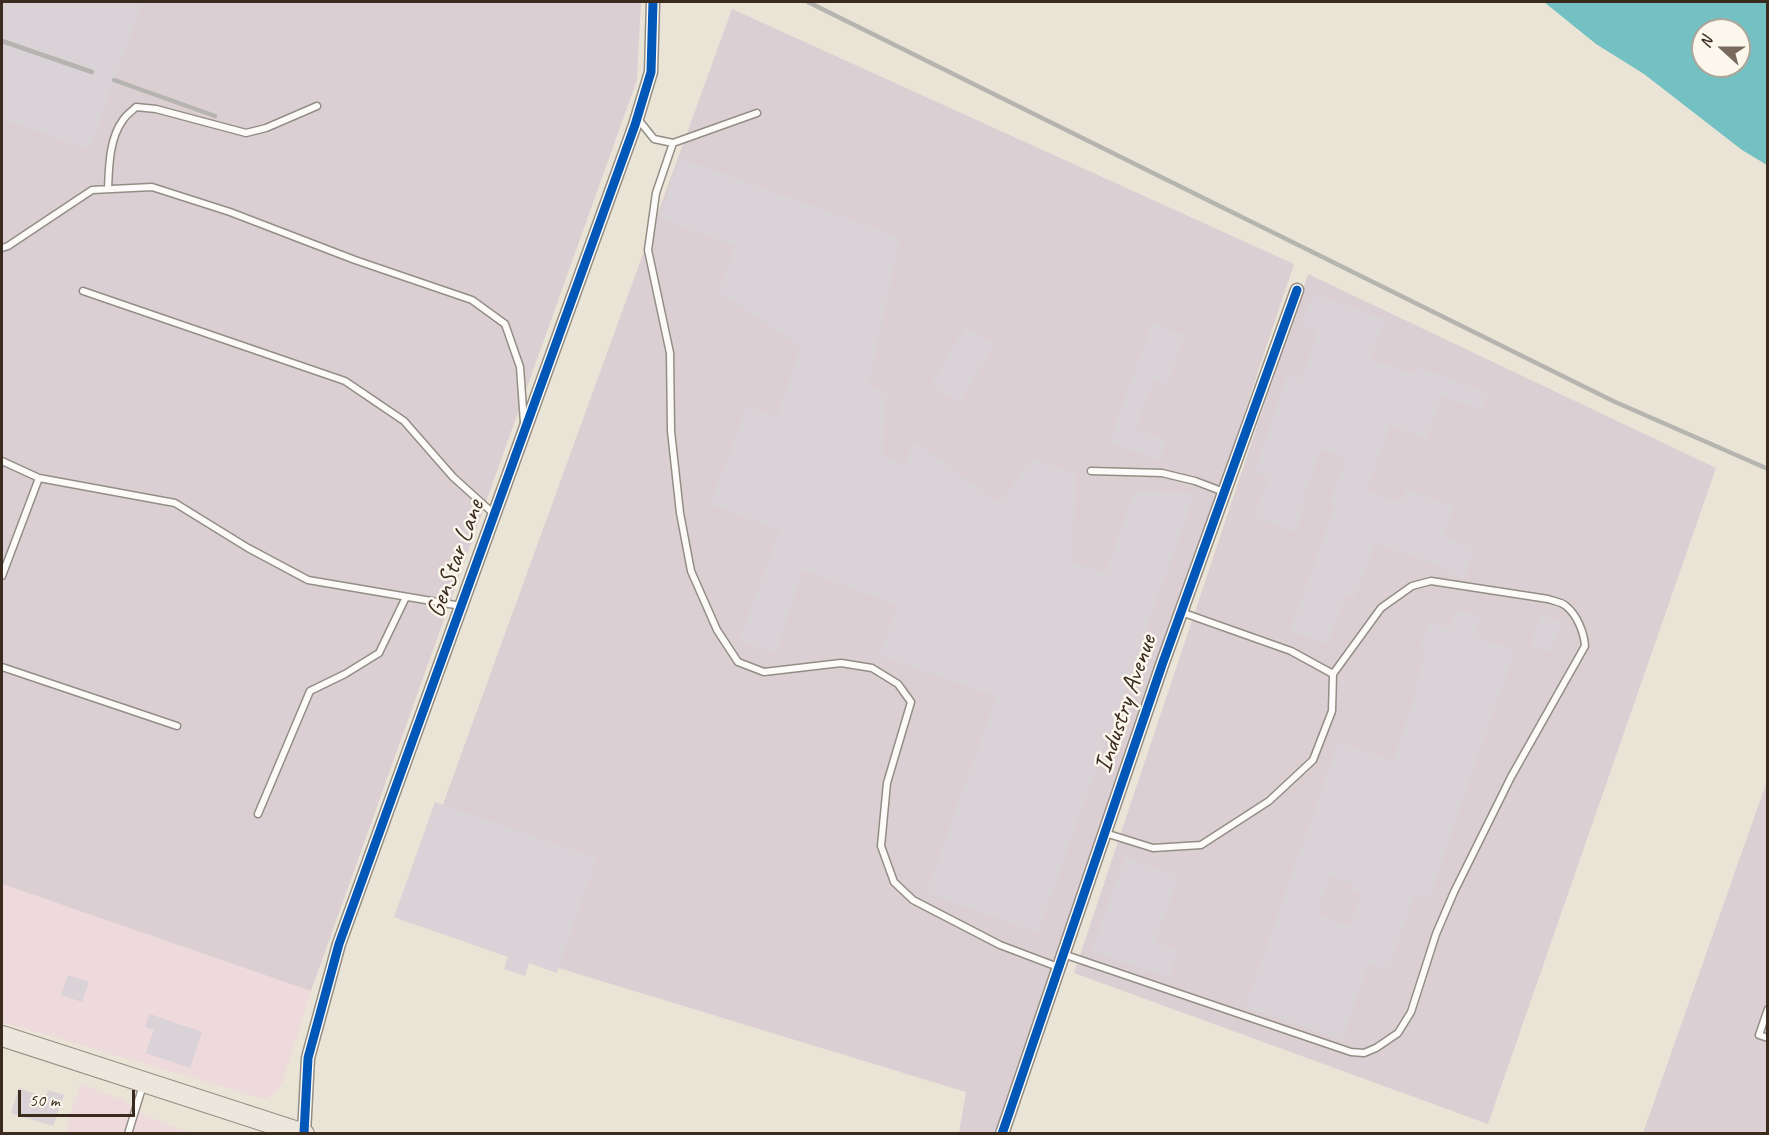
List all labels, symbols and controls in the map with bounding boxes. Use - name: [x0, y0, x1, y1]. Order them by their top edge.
- north arrow: [1691, 18, 1751, 78]
- text: N: [1695, 34, 1717, 50]
- street label: GenStar Lane: [420, 496, 492, 622]
- street label: Industry Avenue: [1088, 631, 1164, 777]
- scale bar: [21, 1078, 138, 1116]
- text: 50 m: [29, 1089, 60, 1111]

